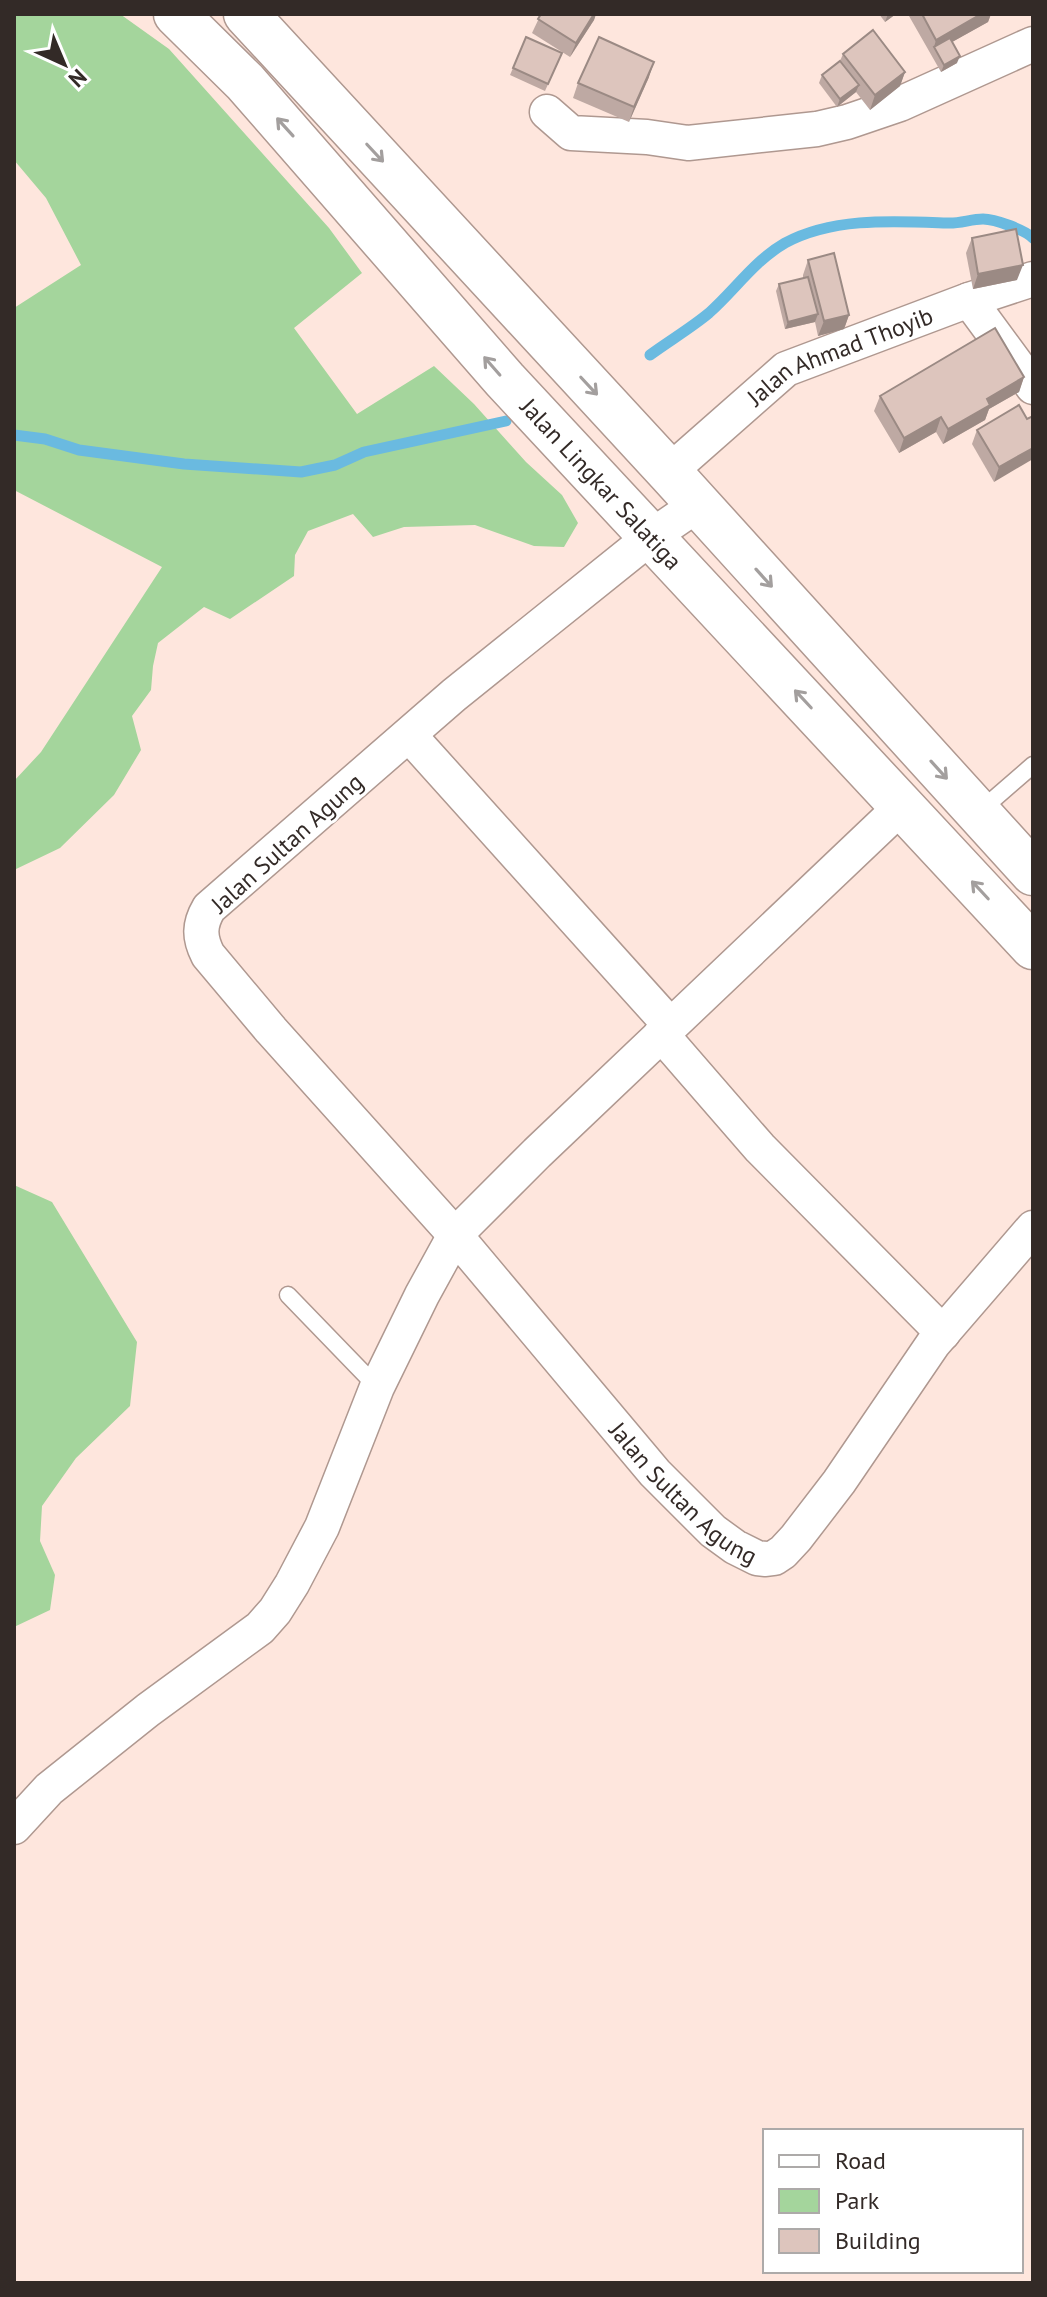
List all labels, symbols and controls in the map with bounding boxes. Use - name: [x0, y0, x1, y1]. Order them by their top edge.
- north arrow: [24, 24, 104, 104]
- text: N: [63, 63, 93, 93]
- one-way arrow: [276, 118, 294, 138]
- one-way arrow: [365, 143, 383, 163]
- street label: Jalan Ahmad Thoyib: [739, 300, 937, 413]
- one-way arrow: [483, 356, 501, 376]
- one-way arrow: [580, 375, 598, 395]
- street label: Jalan Lingkar Salatiga: [513, 391, 689, 576]
- one-way arrow: [754, 568, 773, 588]
- one-way arrow: [794, 690, 812, 710]
- one-way arrow: [930, 760, 949, 780]
- street label: Jalan Sultan Agung: [204, 766, 370, 920]
- one-way arrow: [970, 880, 989, 900]
- street label: Jalan Sultan Agung: [602, 1414, 762, 1571]
- legend: [763, 2129, 1023, 2273]
- text: Road: [835, 2145, 886, 2176]
- text: Park: [835, 2185, 880, 2216]
- text: Building: [835, 2225, 921, 2256]

